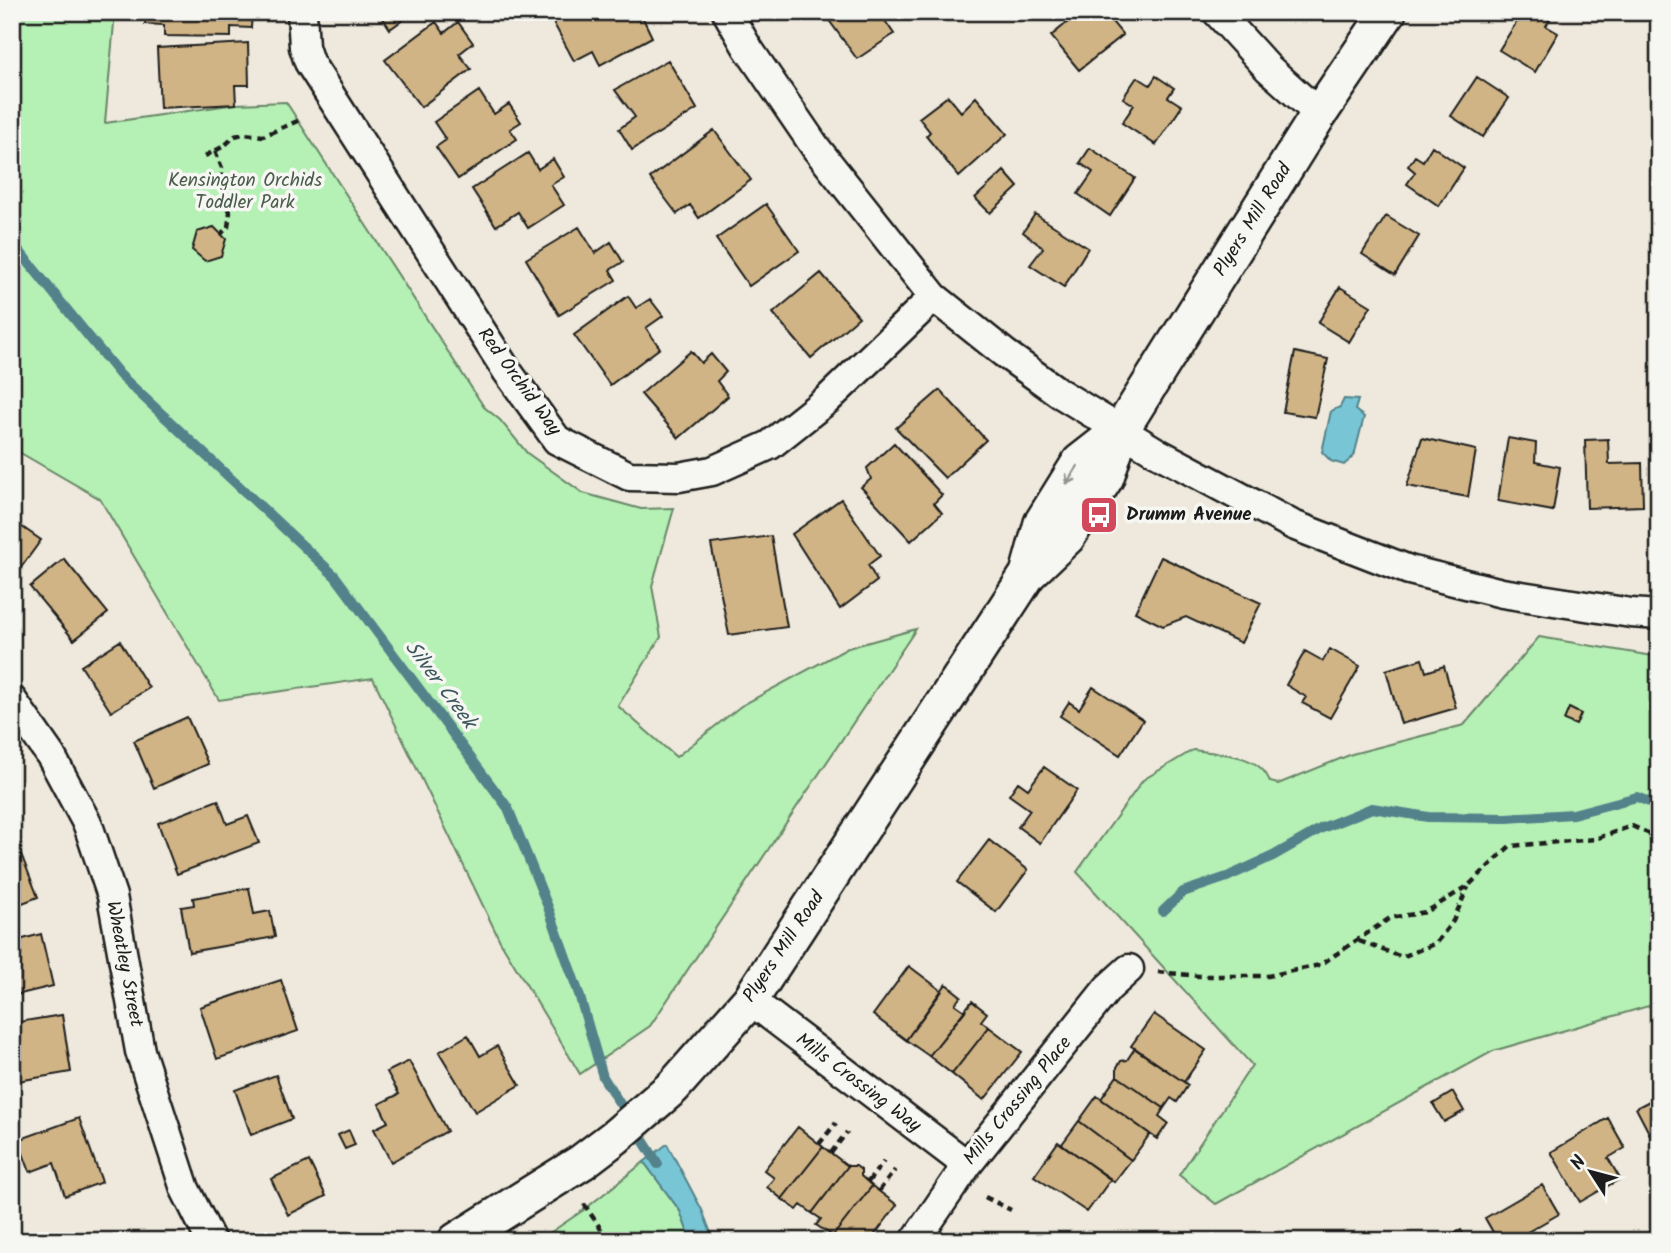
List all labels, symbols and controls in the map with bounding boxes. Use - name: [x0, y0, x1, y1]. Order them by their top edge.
- street label: Plyers Mill Road: [1206, 157, 1300, 283]
- park label: Kensington Orchids Toddler Park: [168, 166, 322, 218]
- street label: Red Orchid Way: [469, 322, 569, 443]
- one-way arrow: [1064, 465, 1078, 485]
- bus stop icon: Drumm Avenue: [1078, 494, 1120, 536]
- place label: Drumm Avenue: [1126, 500, 1252, 530]
- water label: Silver Creek: [396, 634, 486, 739]
- street label: Plyers Mill Road: [736, 885, 833, 1009]
- street label: Wheatley Street: [97, 898, 151, 1030]
- street label: Mills Crossing Way: [789, 1026, 928, 1141]
- street label: Mills Crossing Place: [956, 1029, 1080, 1172]
- north arrow: [1556, 1138, 1626, 1208]
- text: N: [1563, 1150, 1595, 1177]

